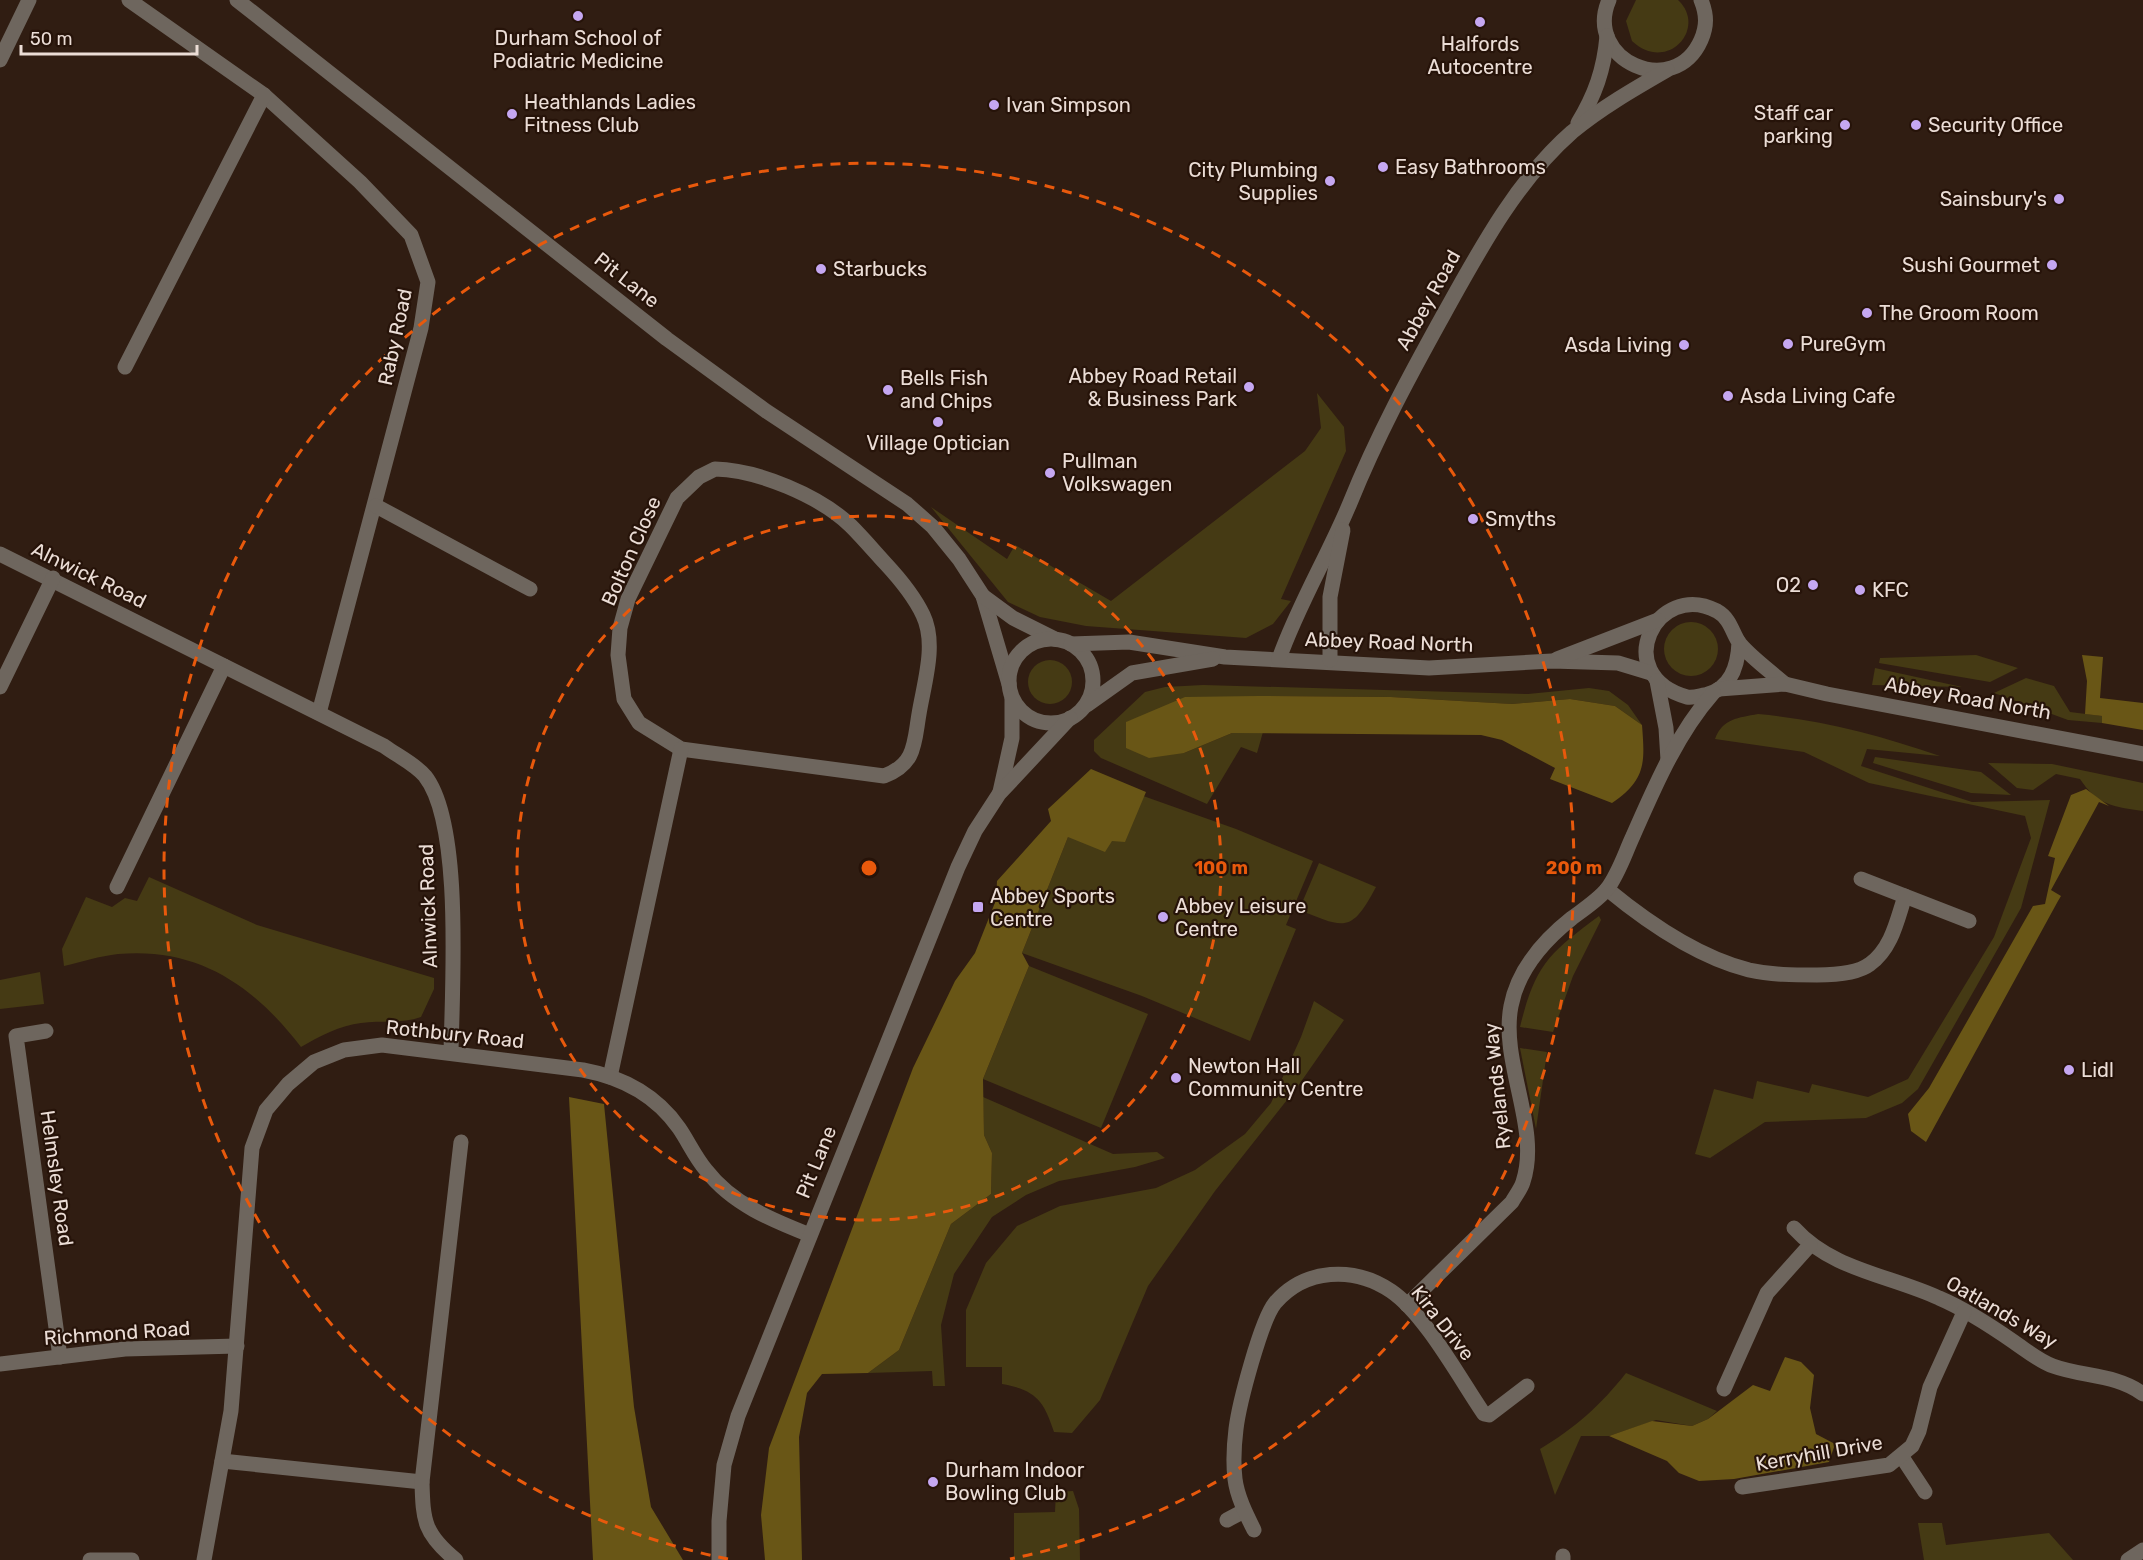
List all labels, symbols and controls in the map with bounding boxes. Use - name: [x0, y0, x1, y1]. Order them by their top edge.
- marker: Durham School of Podiatric Medicine: [571, 9, 585, 23]
- marker: Halfords Autocentre: [1473, 15, 1487, 29]
- scale bar: [21, 18, 196, 56]
- place label: Durham School of Podiatric Medicine: [492, 26, 664, 73]
- text: 50 m: [30, 28, 73, 50]
- place label: Halfords Autocentre: [1427, 32, 1533, 79]
- place label: Heathlands Ladies Fitness Club: [524, 90, 696, 137]
- place label: Ivan Simpson: [1006, 93, 1131, 117]
- marker: Ivan Simpson: [987, 98, 1001, 112]
- place label: Staff car parking: [1754, 101, 1833, 148]
- marker: Heathlands Ladies Fitness Club: [505, 107, 519, 121]
- place label: Security Office: [1928, 113, 2063, 137]
- marker: Staff car parking: [1838, 118, 1852, 132]
- marker: Security Office: [1909, 118, 1923, 132]
- place label: Easy Bathrooms: [1395, 155, 1546, 179]
- place label: City Plumbing Supplies: [1188, 158, 1318, 205]
- marker: Easy Bathrooms: [1376, 160, 1390, 174]
- marker: City Plumbing Supplies: [1323, 174, 1337, 188]
- place label: Sainsbury's: [1940, 187, 2047, 211]
- marker: Sainsbury's: [2052, 192, 2066, 206]
- street label: Abbey Road: [1391, 246, 1465, 354]
- street label: Pit Lane: [590, 247, 664, 313]
- place label: Sushi Gourmet: [1902, 253, 2040, 277]
- place label: Starbucks: [833, 257, 927, 281]
- marker: Sushi Gourmet: [2045, 258, 2059, 272]
- marker: Starbucks: [814, 262, 828, 276]
- street label: Raby Road: [373, 286, 417, 388]
- place label: The Groom Room: [1879, 301, 2039, 325]
- marker: The Groom Room: [1860, 306, 1874, 320]
- place label: PureGym: [1800, 332, 1886, 356]
- place label: Asda Living: [1564, 333, 1672, 357]
- marker: PureGym: [1781, 337, 1795, 351]
- marker: Asda Living: [1677, 338, 1691, 352]
- place label: Abbey Road Retail & Business Park: [1069, 364, 1238, 411]
- place label: Bells Fish and Chips: [900, 366, 992, 413]
- marker: Abbey Road Retail & Business Park: [1242, 380, 1256, 394]
- marker: Bells Fish and Chips: [881, 383, 895, 397]
- place label: Asda Living Cafe: [1740, 384, 1895, 408]
- marker: Asda Living Cafe: [1721, 389, 1735, 403]
- marker: Village Optician: [931, 415, 945, 429]
- place label: Village Optician: [866, 431, 1010, 455]
- place label: Pullman Volkswagen: [1062, 449, 1173, 496]
- marker: Pullman Volkswagen: [1043, 466, 1057, 480]
- street label: Bolton Close: [596, 493, 666, 609]
- place label: Smyths: [1485, 507, 1556, 531]
- marker: Smyths: [1466, 512, 1480, 526]
- street label: Alnwick Road: [28, 537, 150, 613]
- place label: O2: [1776, 573, 1801, 597]
- marker: O2: [1806, 578, 1820, 592]
- place label: KFC: [1872, 578, 1909, 602]
- marker: KFC: [1853, 583, 1867, 597]
- street label: Abbey Road North: [1304, 627, 1474, 657]
- street label: Abbey Road North: [1883, 672, 2053, 724]
- street label: Alnwick Road: [414, 843, 442, 969]
- text: 100 m: [1194, 857, 1248, 879]
- text: 200 m: [1546, 857, 1602, 879]
- centre of rings: [859, 858, 879, 878]
- place label: Abbey Sports Centre: [990, 884, 1115, 931]
- place label: Abbey Leisure Centre: [1175, 894, 1306, 941]
- marker: Abbey Sports Centre: [971, 900, 985, 914]
- marker: Abbey Leisure Centre: [1156, 910, 1170, 924]
- street label: Rothbury Road: [385, 1015, 525, 1053]
- street label: Ryelands Way: [1478, 1022, 1516, 1150]
- place label: Newton Hall Community Centre: [1188, 1054, 1364, 1101]
- place label: Lidl: [2081, 1058, 2114, 1082]
- marker: Lidl: [2062, 1063, 2076, 1077]
- marker: Newton Hall Community Centre: [1169, 1071, 1183, 1085]
- street label: Helmsley Road: [36, 1109, 78, 1247]
- street label: Pit Lane: [791, 1122, 841, 1202]
- street label: Oatlands Way: [1942, 1270, 2062, 1354]
- street label: Kira Drive: [1406, 1281, 1480, 1365]
- street label: Richmond Road: [43, 1316, 191, 1350]
- street label: Kerryhill Drive: [1754, 1430, 1884, 1476]
- place label: Durham Indoor Bowling Club: [945, 1458, 1085, 1505]
- marker: Durham Indoor Bowling Club: [926, 1475, 940, 1489]

